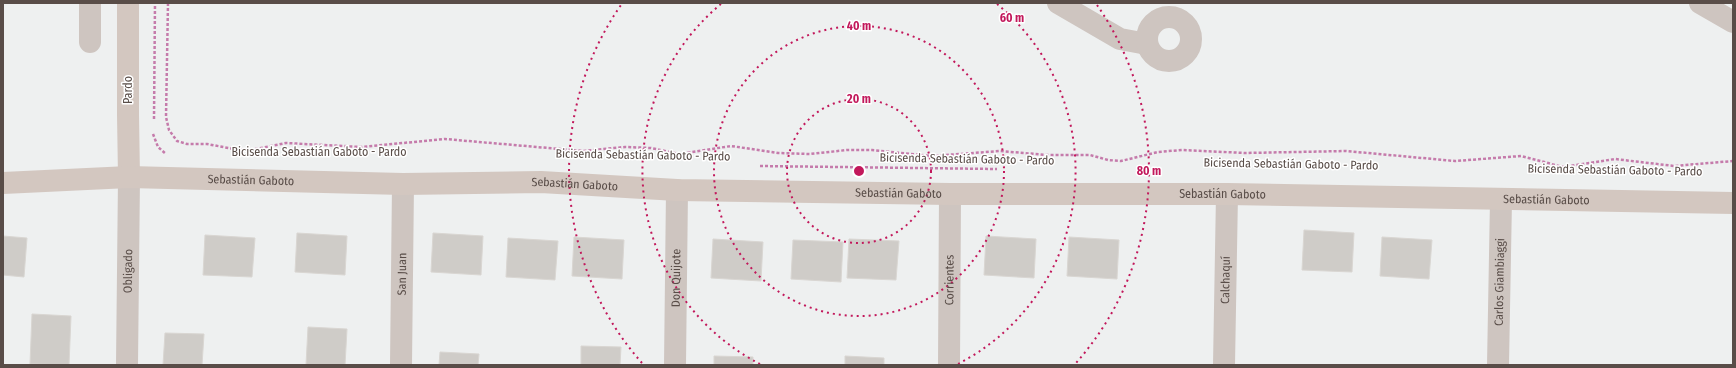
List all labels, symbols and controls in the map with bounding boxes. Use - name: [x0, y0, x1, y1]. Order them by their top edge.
- text: 60 m: [1000, 11, 1024, 25]
- text: 40 m: [847, 19, 871, 33]
- street label: Pardo: [121, 76, 135, 104]
- text: 20 m: [846, 92, 871, 106]
- street label: Bicisenda Sebastián Gaboto - Pardo: [231, 145, 407, 159]
- street label: Bicisenda Sebastián Gaboto - Pardo: [555, 146, 731, 164]
- street label: Bicisenda Sebastián Gaboto - Pardo: [879, 150, 1055, 168]
- street label: Bicisenda Sebastián Gaboto - Pardo: [1203, 155, 1379, 173]
- street label: Bicisenda Sebastián Gaboto - Pardo: [1527, 161, 1703, 179]
- centre of rings: [852, 164, 866, 178]
- text: 80 m: [1137, 164, 1161, 178]
- street label: Sebastián Gaboto: [207, 172, 294, 188]
- street label: Sebastián Gaboto: [531, 175, 618, 194]
- street label: Sebastián Gaboto: [855, 186, 942, 201]
- street label: Sebastián Gaboto: [1179, 187, 1266, 202]
- street label: Sebastián Gaboto: [1503, 192, 1590, 207]
- street label: Carlos Giambiaggi: [1492, 238, 1507, 326]
- street label: Obligado: [121, 249, 135, 293]
- street label: Don Quijote: [669, 249, 683, 307]
- street label: San Juan: [395, 253, 409, 295]
- street label: Corrientes: [942, 255, 957, 305]
- street label: Calchaquí: [1218, 256, 1233, 304]

